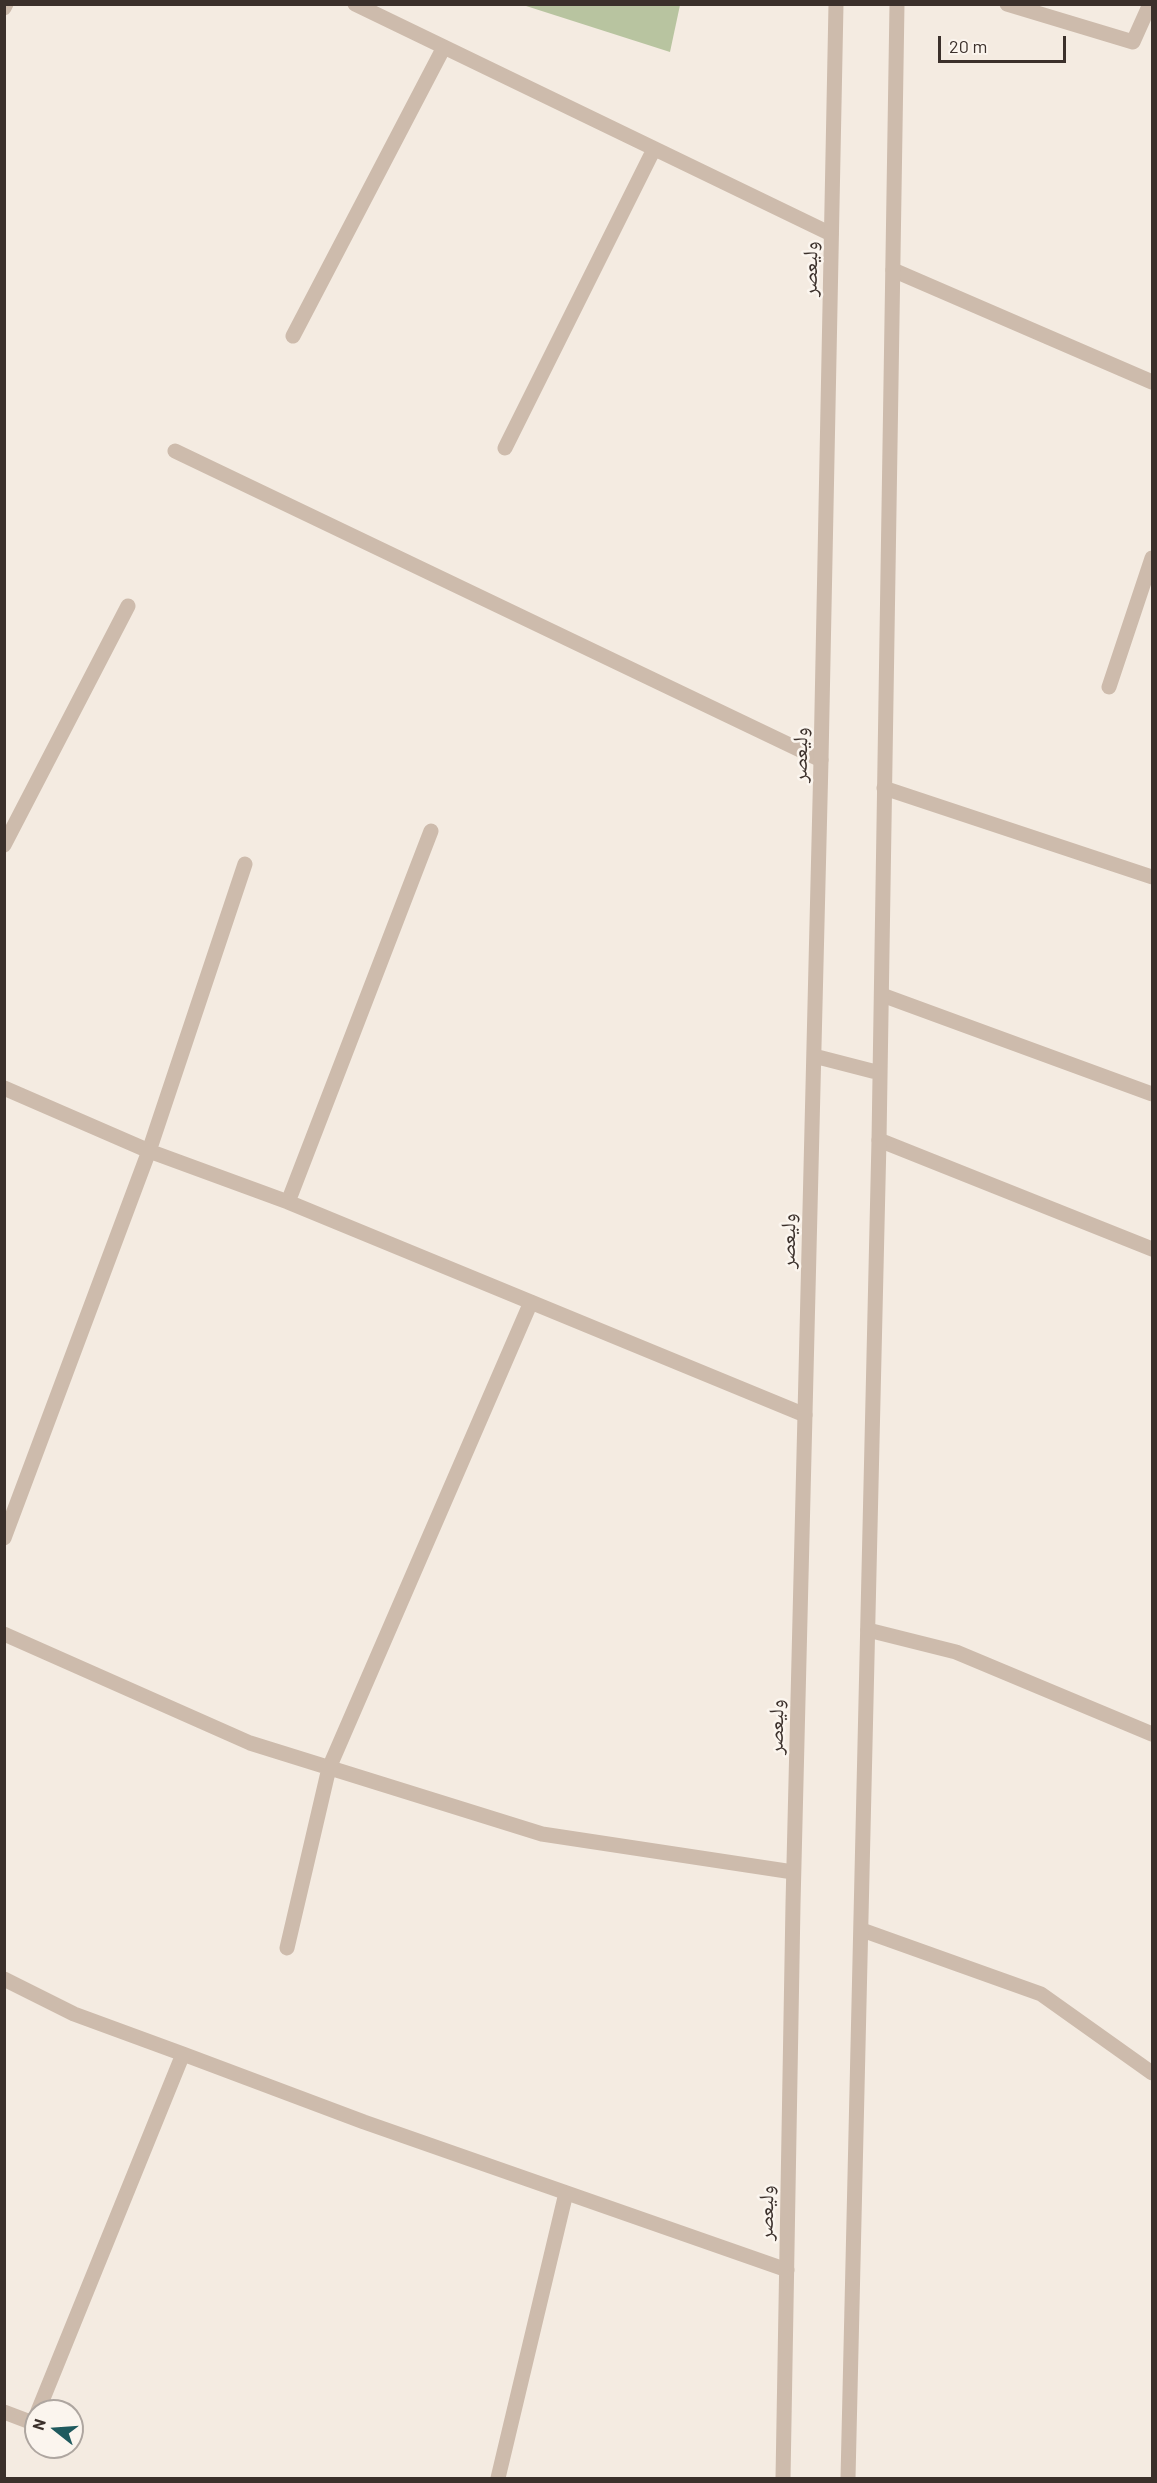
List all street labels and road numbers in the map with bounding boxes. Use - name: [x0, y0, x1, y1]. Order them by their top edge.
- street label: ولیعصر: [797, 241, 823, 297]
- street label: ولیعصر: [787, 727, 813, 783]
- street label: ولیعصر: [775, 1213, 801, 1269]
- street label: ولیعصر: [763, 1699, 789, 1755]
- street label: ولیعصر: [753, 2185, 779, 2241]

